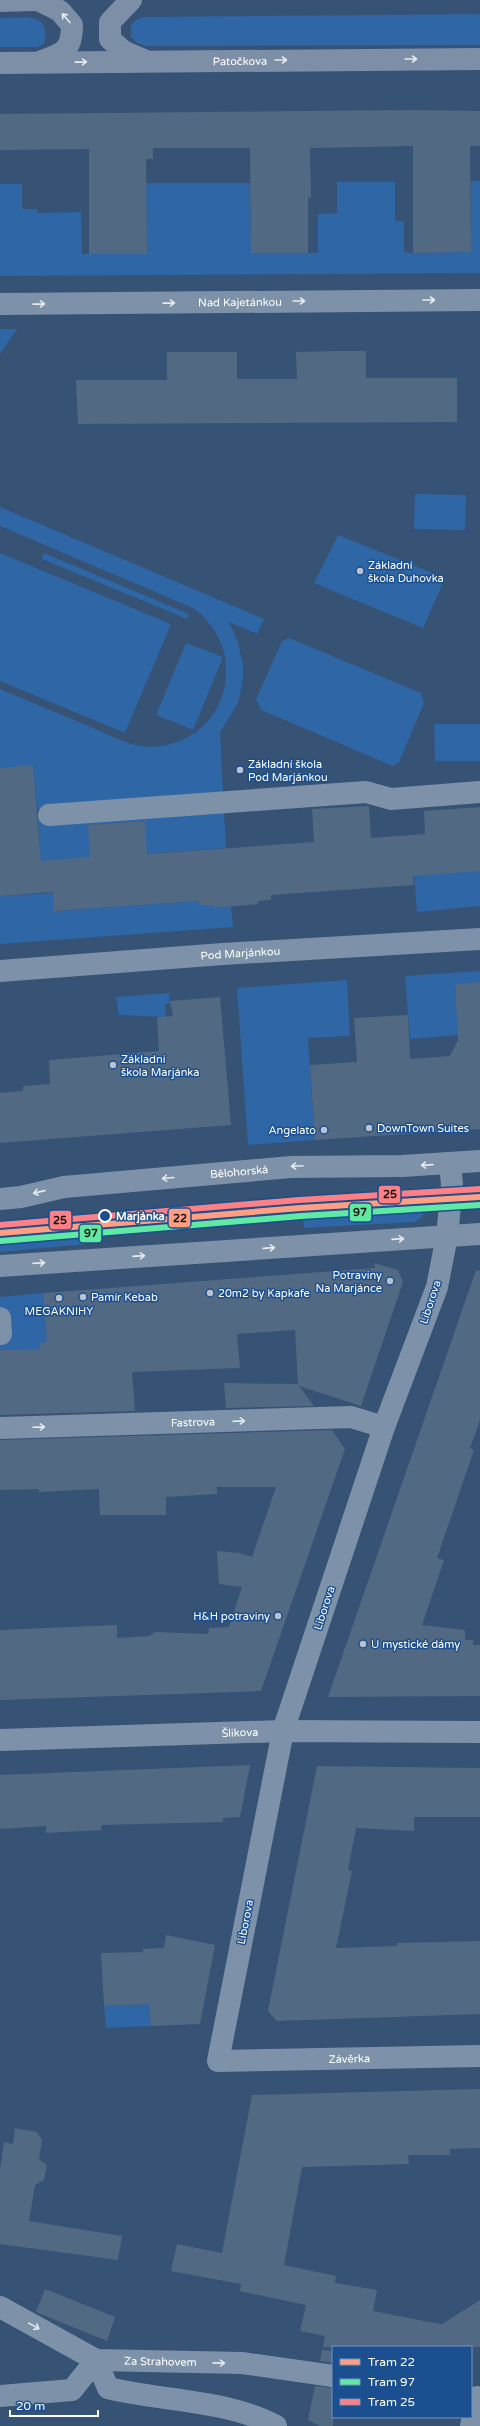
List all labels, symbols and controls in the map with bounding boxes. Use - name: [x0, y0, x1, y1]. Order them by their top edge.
- one-way arrow: [62, 13, 71, 24]
- street label: Patočkova: [213, 55, 267, 68]
- one-way arrow: [404, 55, 417, 63]
- one-way arrow: [274, 56, 287, 64]
- one-way arrow: [74, 58, 87, 66]
- street label: Nad Kajetánkou: [198, 296, 282, 309]
- one-way arrow: [422, 296, 435, 304]
- one-way arrow: [292, 297, 305, 305]
- one-way arrow: [162, 299, 175, 306]
- one-way arrow: [32, 300, 45, 308]
- place label: Základní škola Duhovka: [368, 559, 444, 585]
- marker: Základní škola Duhovka: [355, 566, 365, 576]
- place label: Základní škola Pod Marjánkou: [248, 758, 328, 784]
- marker: Základní škola Pod Marjánkou: [235, 765, 245, 775]
- street label: Pod Marjánkou: [200, 945, 281, 963]
- place label: Základní škola Marjánka: [121, 1053, 199, 1079]
- marker: Základní škola Marjánka: [108, 1060, 118, 1070]
- place label: DownTown Suites: [377, 1122, 469, 1135]
- marker: DownTown Suites: [364, 1123, 374, 1133]
- place label: Angelato: [268, 1124, 316, 1137]
- marker: Angelato: [319, 1125, 329, 1135]
- one-way arrow: [421, 1161, 434, 1168]
- street label: Bělohorská: [210, 1163, 269, 1181]
- one-way arrow: [291, 1163, 304, 1170]
- one-way arrow: [162, 1174, 175, 1181]
- line badge: 25: [378, 1185, 401, 1204]
- text: 25: [383, 1188, 397, 1201]
- one-way arrow: [33, 1189, 46, 1197]
- line badge: 97: [349, 1203, 372, 1222]
- text: 97: [353, 1206, 367, 1219]
- line badge: 22: [168, 1208, 191, 1228]
- marker: Marjánka: [98, 1209, 112, 1223]
- line badge: 25: [49, 1210, 72, 1230]
- place label: Marjánka: [116, 1210, 165, 1224]
- text: 22: [173, 1212, 187, 1225]
- text: 25: [53, 1214, 67, 1227]
- line badge: 97: [79, 1224, 102, 1243]
- text: 97: [84, 1227, 98, 1240]
- one-way arrow: [391, 1236, 404, 1243]
- one-way arrow: [262, 1244, 275, 1251]
- one-way arrow: [132, 1253, 145, 1260]
- one-way arrow: [32, 1260, 45, 1267]
- place label: Potraviny Na Marjánce: [315, 1269, 382, 1295]
- marker: Potraviny Na Marjánce: [385, 1276, 395, 1286]
- street label: Liborova: [417, 1279, 444, 1326]
- place label: 20m2 by Kapkafe: [218, 1287, 310, 1300]
- marker: 20m2 by Kapkafe: [205, 1288, 215, 1298]
- place label: Pamír Kebab: [91, 1291, 158, 1304]
- marker: Pamír Kebab: [78, 1292, 88, 1302]
- marker: MEGAKNIHY: [54, 1293, 64, 1303]
- place label: MEGAKNIHY: [25, 1305, 93, 1318]
- street label: Fastrova: [171, 1415, 215, 1430]
- one-way arrow: [232, 1417, 245, 1425]
- one-way arrow: [32, 1423, 45, 1431]
- street label: Liborova: [311, 1585, 338, 1632]
- place label: H&H potraviny: [193, 1610, 270, 1623]
- marker: H&H potraviny: [273, 1611, 283, 1621]
- place label: U mystické dámy: [371, 1638, 460, 1651]
- marker: U mystické dámy: [358, 1639, 368, 1649]
- street label: Šlikova: [221, 1726, 258, 1740]
- street label: Liborova: [235, 1899, 256, 1946]
- street label: Závěrka: [328, 2052, 370, 2066]
- one-way arrow: [28, 2323, 40, 2330]
- legend: [332, 2346, 472, 2418]
- street label: Za Strahovem: [124, 2355, 197, 2369]
- text: Tram 22: [368, 2355, 415, 2369]
- one-way arrow: [212, 2359, 225, 2367]
- text: Tram 97: [368, 2375, 415, 2389]
- scale bar: [10, 2392, 98, 2418]
- text: Tram 25: [368, 2395, 415, 2409]
- text: 20 m: [16, 2399, 45, 2413]

